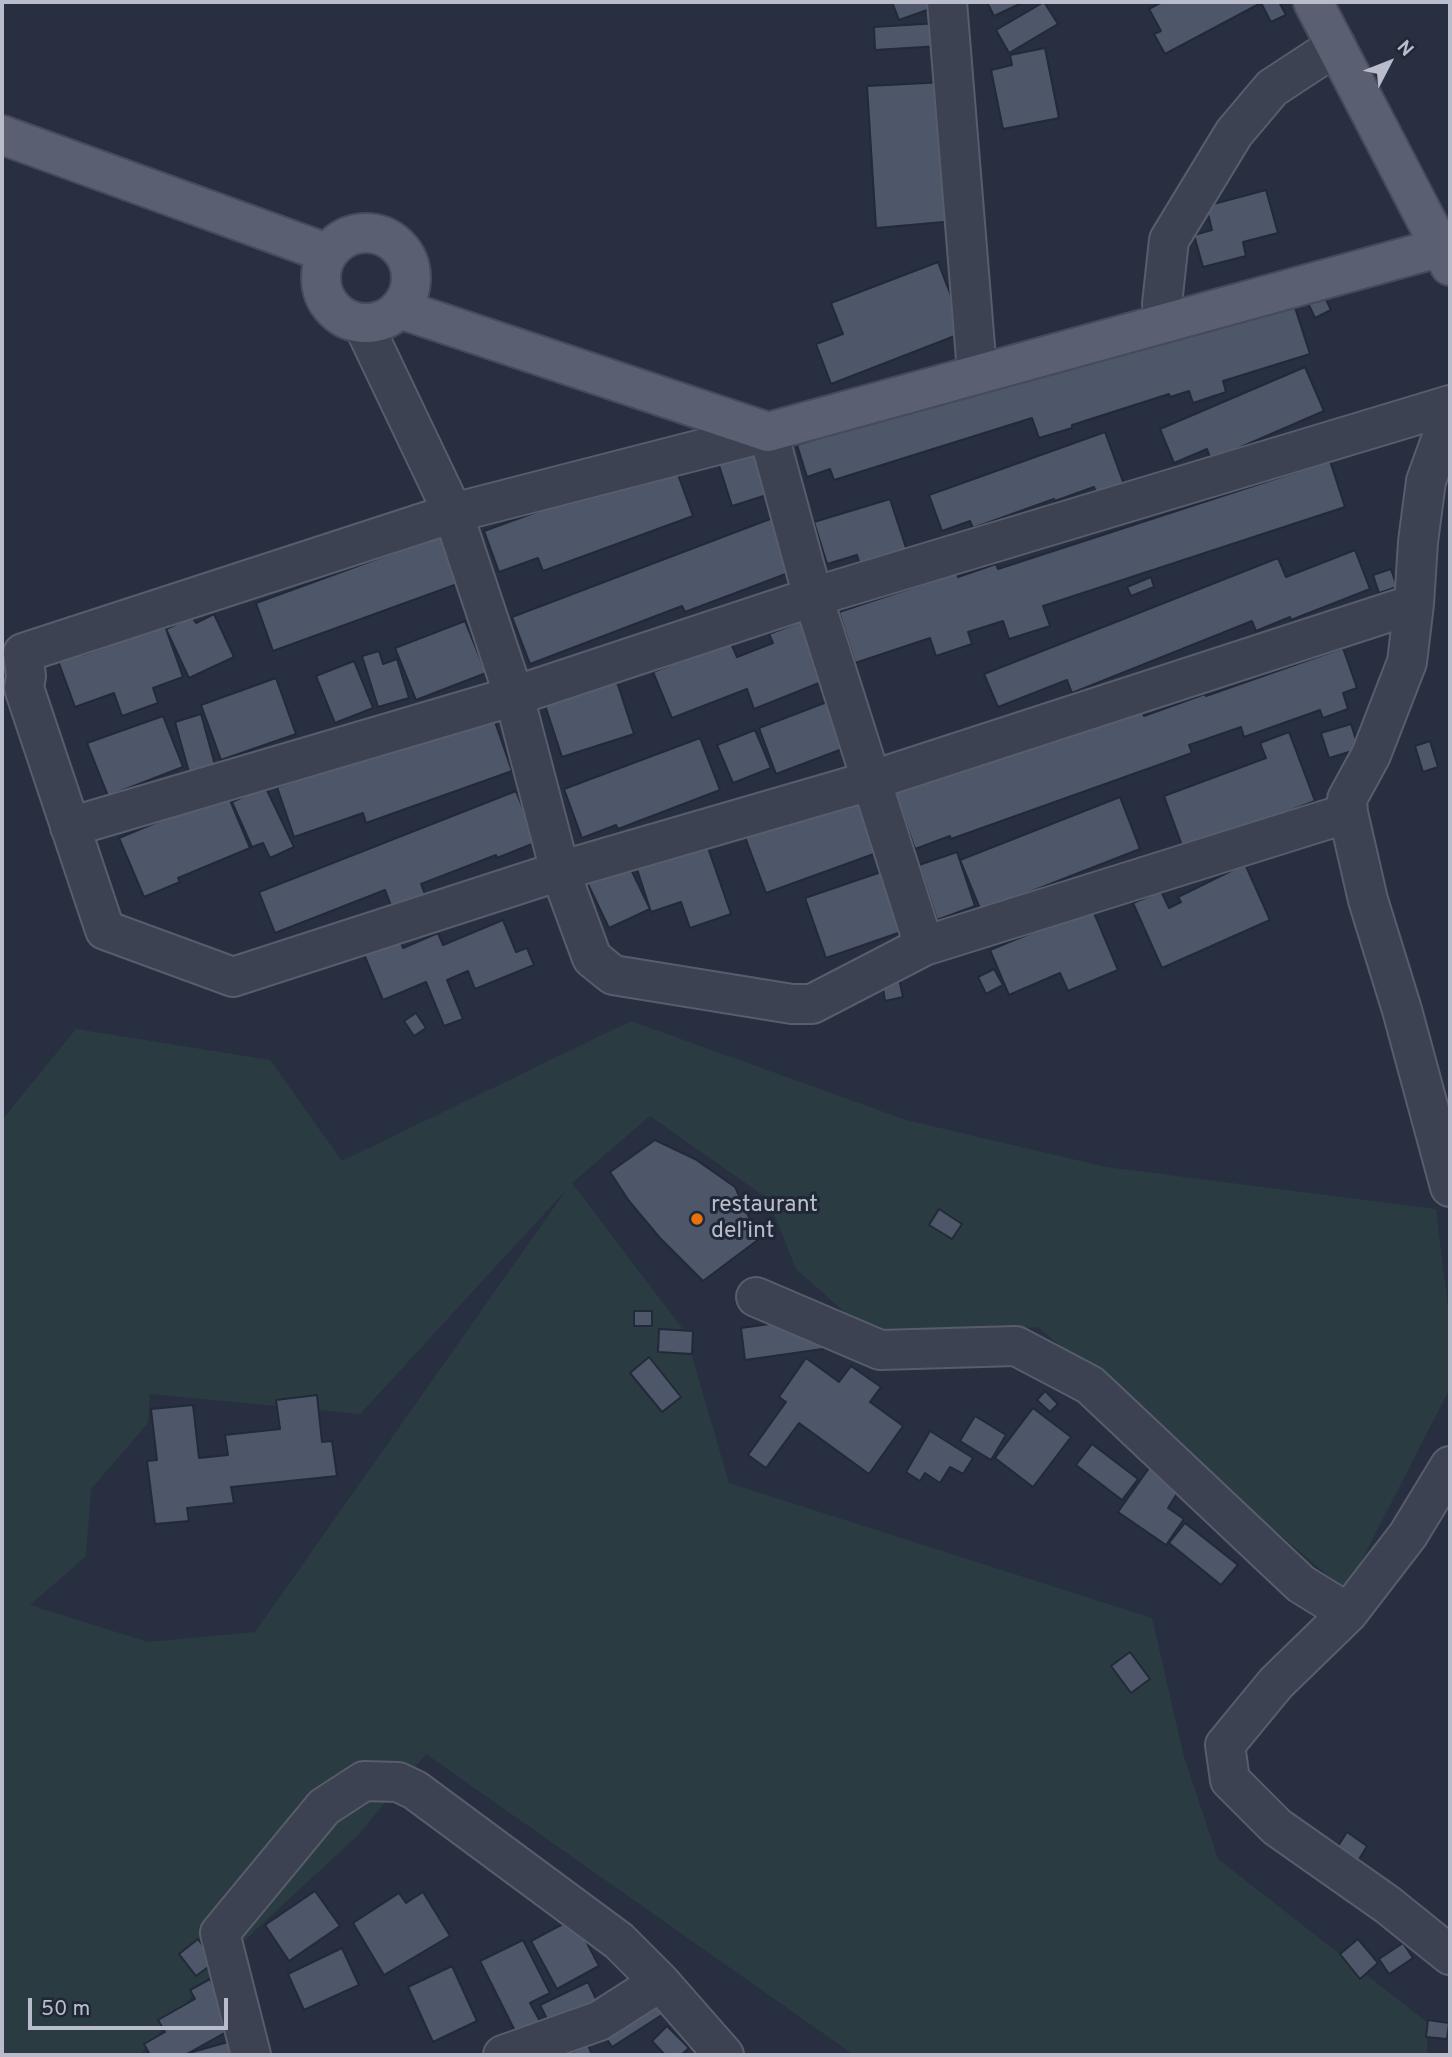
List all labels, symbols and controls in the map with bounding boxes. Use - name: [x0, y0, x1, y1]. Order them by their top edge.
- north arrow: [1354, 28, 1424, 98]
- text: N: [1391, 36, 1418, 62]
- place label: restaurant del'int: [711, 1192, 818, 1246]
- marker: restaurant del'int: [689, 1211, 705, 1227]
- scale bar: [32, 1983, 231, 2027]
- text: 50 m: [41, 1996, 90, 2023]

